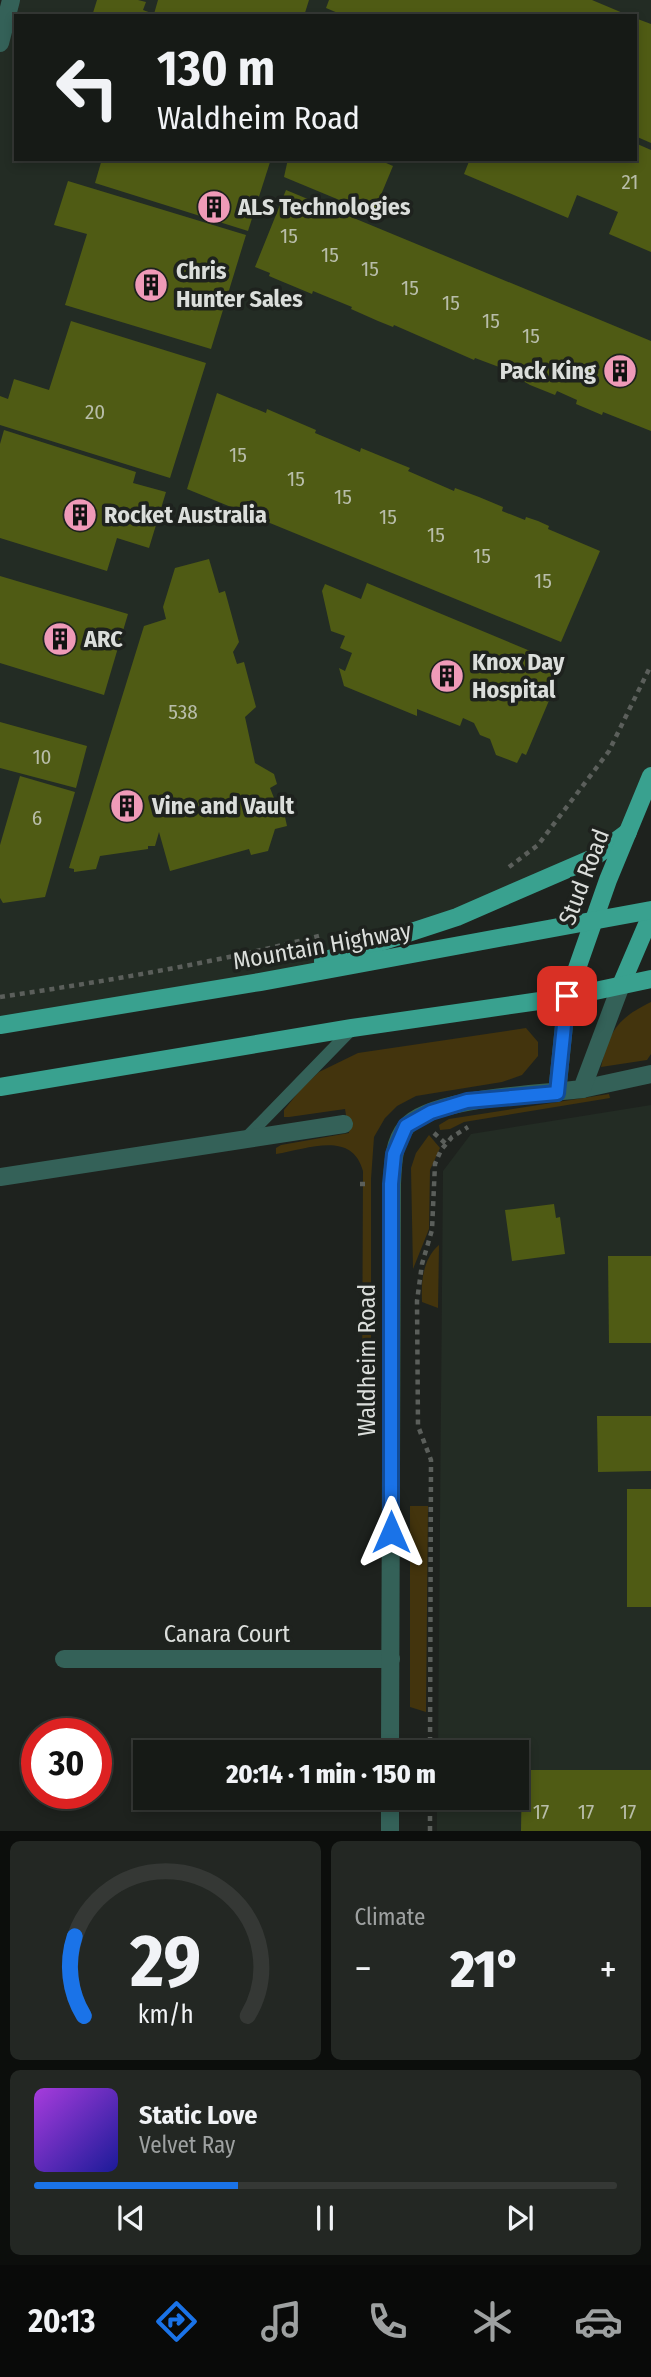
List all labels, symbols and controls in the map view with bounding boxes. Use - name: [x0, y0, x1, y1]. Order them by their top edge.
- text: 130 m: [157, 39, 275, 98]
- icon: left: [42, 42, 133, 133]
- text: Waldheim Road: [157, 99, 360, 137]
- house number: 21: [622, 169, 639, 195]
- building icon: ALS Technologies: [195, 188, 233, 226]
- place label: ALS Technologies: [237, 193, 411, 221]
- house number: 15: [280, 223, 298, 249]
- house number: 15: [321, 242, 339, 268]
- house number: 15: [361, 256, 379, 282]
- place label: Chris Hunter Sales: [176, 257, 303, 313]
- building icon: Chris Hunter Sales: [132, 266, 170, 304]
- house number: 15: [401, 275, 419, 301]
- house number: 15: [442, 290, 460, 316]
- house number: 15: [482, 308, 500, 334]
- house number: 15: [522, 323, 540, 349]
- building icon: Pack King: [601, 352, 639, 390]
- place label: Pack King: [500, 357, 596, 385]
- house number: 20: [85, 399, 105, 425]
- house number: 15: [229, 442, 247, 468]
- house number: 15: [287, 466, 305, 492]
- house number: 15: [334, 484, 352, 510]
- building icon: Rocket Australia: [61, 496, 99, 534]
- place label: Rocket Australia: [104, 501, 267, 529]
- house number: 15: [379, 504, 397, 530]
- house number: 15: [427, 522, 445, 548]
- house number: 15: [473, 543, 491, 569]
- house number: 15: [534, 568, 552, 594]
- building icon: ARC: [41, 620, 79, 658]
- place label: ARC: [83, 625, 123, 653]
- place label: Knox Day Hospital: [472, 648, 565, 704]
- building icon: Knox Day Hospital: [428, 657, 466, 695]
- house number: 538: [168, 699, 198, 725]
- house number: 10: [32, 744, 52, 770]
- building icon: Vine and Vault: [108, 787, 146, 825]
- place label: Vine and Vault: [151, 792, 295, 820]
- house number: 6: [32, 805, 42, 831]
- street label: Stud Road: [553, 825, 615, 929]
- street label: Mountain Highway: [231, 916, 414, 975]
- pin: [537, 966, 597, 1026]
- icon: arrive: [548, 977, 586, 1015]
- street label: Waldheim Road: [353, 1284, 381, 1436]
- position arrow: [354, 1495, 428, 1569]
- street label: Canara Court: [164, 1620, 290, 1648]
- speed limit sign: 30: [21, 1718, 112, 1809]
- text: 20:14 · 1 min · 150 m: [226, 1759, 436, 1790]
- house number: 17: [533, 1799, 549, 1825]
- house number: 17: [578, 1799, 594, 1825]
- house number: 17: [620, 1799, 636, 1825]
- text: Climate: [355, 1903, 425, 1931]
- text: 29: [129, 1919, 201, 2006]
- text: 21°: [450, 1938, 521, 2001]
- text: −: [355, 1946, 372, 1992]
- text: +: [600, 1946, 617, 1992]
- text: km/h: [137, 2000, 193, 2030]
- text: Static Love: [139, 2100, 257, 2131]
- text: Velvet Ray: [139, 2131, 235, 2159]
- icon: previous: [112, 2199, 150, 2237]
- icon: pause: [306, 2199, 344, 2237]
- icon: next: [501, 2199, 539, 2237]
- icon: directions: [152, 2297, 201, 2346]
- icon: music: [257, 2297, 306, 2346]
- icon: phone: [363, 2297, 412, 2346]
- icon: climate: [468, 2297, 517, 2346]
- icon: car: [574, 2297, 623, 2346]
- text: 20:13: [28, 2302, 95, 2340]

